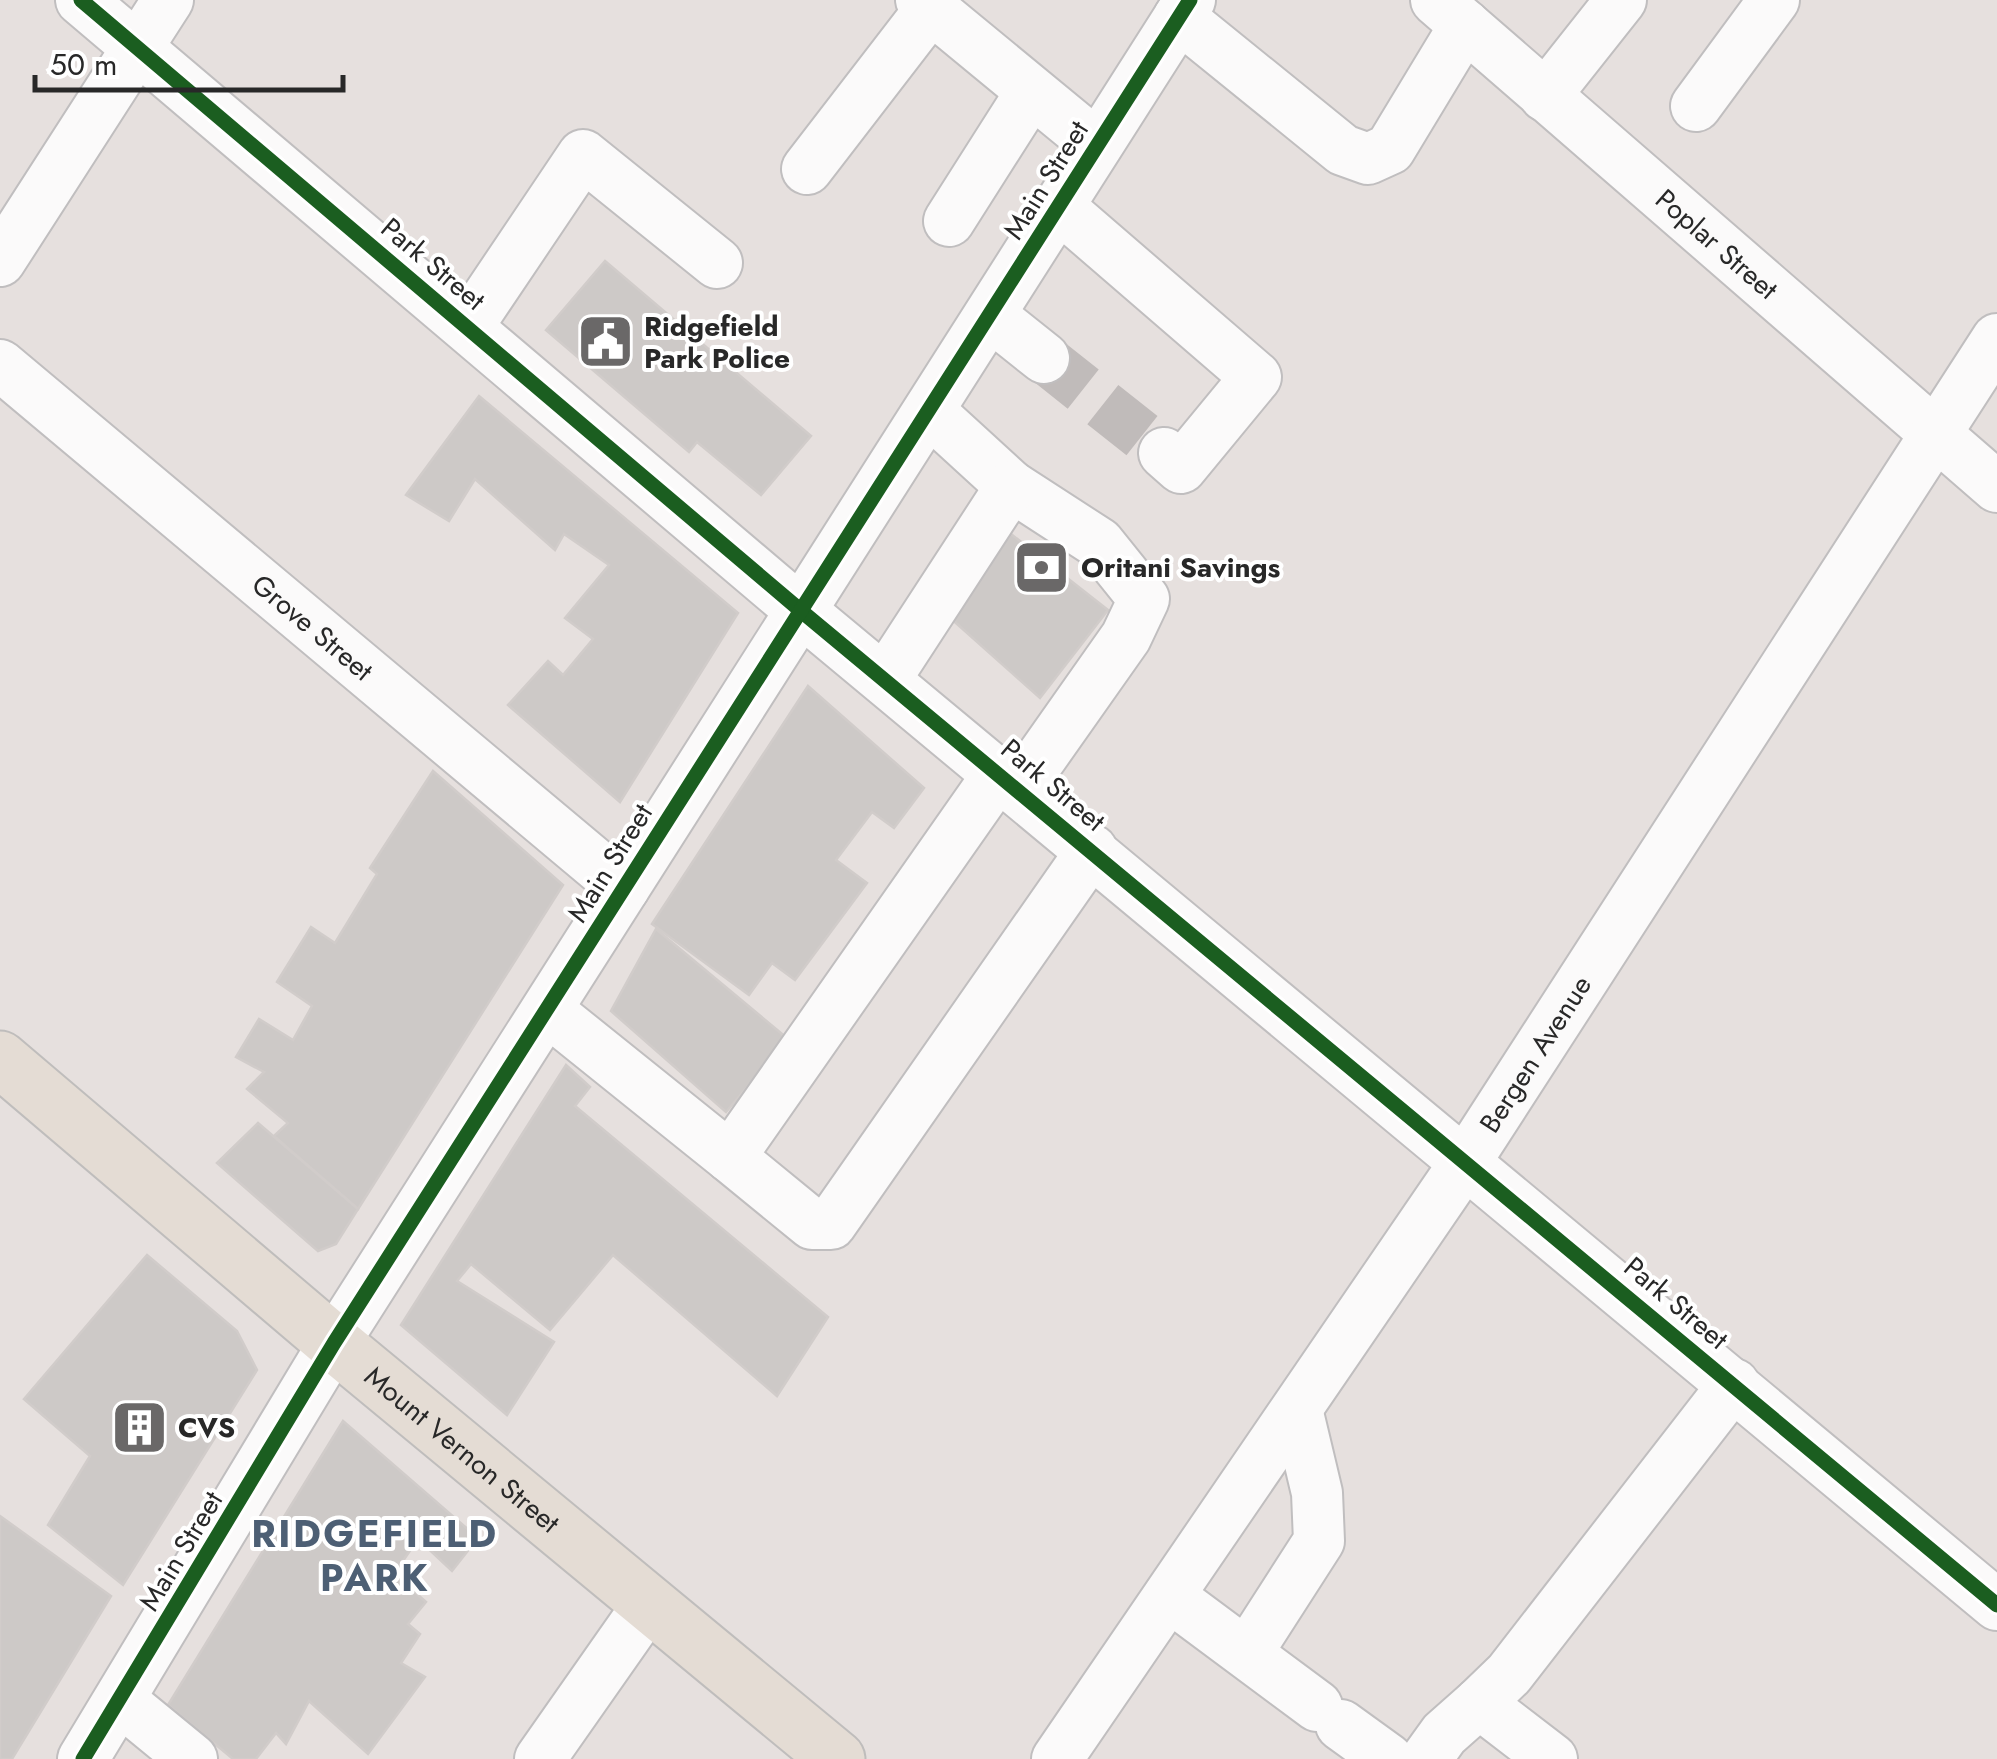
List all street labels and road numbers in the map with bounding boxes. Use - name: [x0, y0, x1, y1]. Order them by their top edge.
- street label: Main Street: [993, 112, 1099, 247]
- street label: Poplar Street: [1647, 179, 1787, 309]
- street label: Park Street: [372, 208, 494, 320]
- street label: Grove Street: [243, 564, 383, 690]
- street label: Park Street: [992, 729, 1114, 841]
- street label: Main Street: [557, 795, 663, 930]
- street label: Bergen Avenue: [1469, 967, 1601, 1141]
- street label: Park Street: [1615, 1247, 1737, 1359]
- street label: Mount Vernon Street: [356, 1356, 569, 1542]
- street label: Main Street: [129, 1483, 233, 1619]

